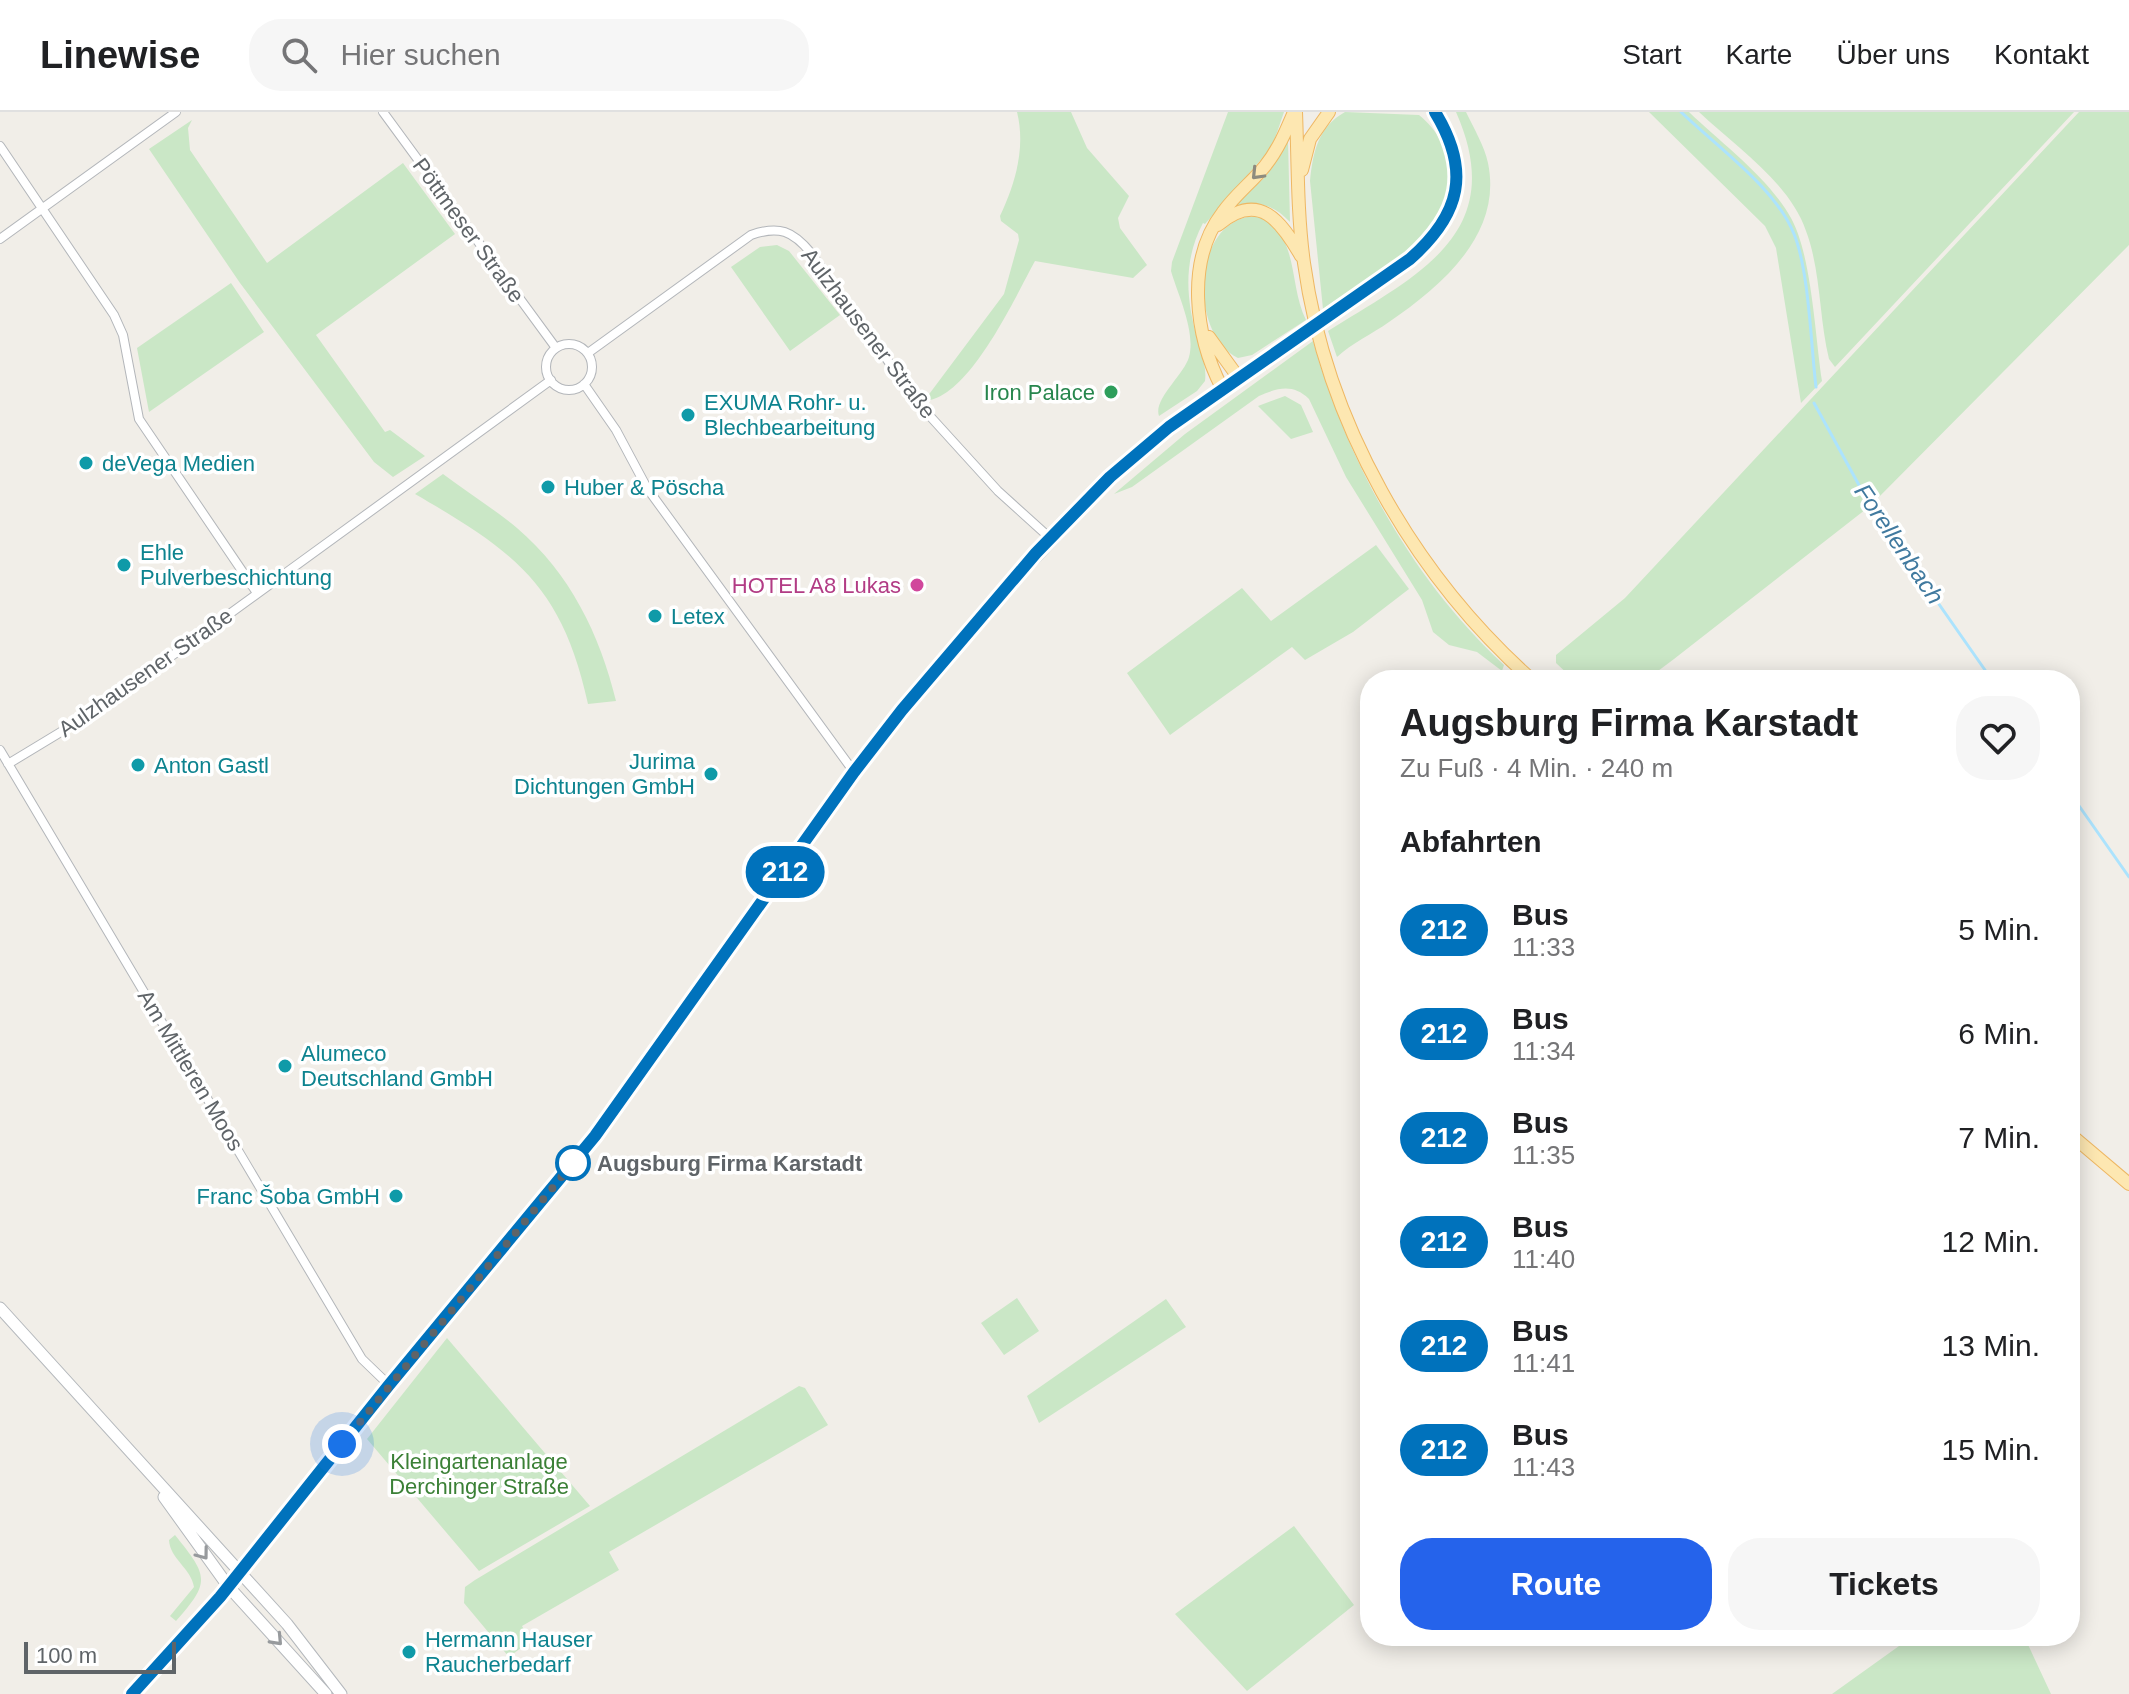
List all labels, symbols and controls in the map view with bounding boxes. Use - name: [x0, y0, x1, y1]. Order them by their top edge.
- search box: [249, 19, 809, 91]
- icon: search: [277, 33, 321, 77]
- text: Linewise: [40, 34, 201, 76]
- text: Hier suchen: [341, 38, 501, 71]
- text: Start: [1622, 39, 1681, 70]
- text: Karte: [1725, 39, 1792, 70]
- text: Über uns: [1836, 39, 1950, 70]
- text: Kontakt: [1994, 39, 2089, 70]
- street label: Pöttmeser Straße: [408, 153, 529, 307]
- one-way arrow: [1252, 165, 1267, 179]
- street label: Aulzhausener Straße: [796, 243, 941, 423]
- place label: Iron Palace: [984, 380, 1095, 405]
- marker: Iron Palace: [1102, 383, 1120, 401]
- place label: EXUMA Rohr- u. Blechbearbeitung: [704, 390, 875, 440]
- marker: EXUMA Rohr- u. Blechbearbeitung: [679, 406, 697, 424]
- place label: deVega Medien: [102, 451, 255, 476]
- marker: deVega Medien: [77, 454, 95, 472]
- place label: Huber & Pöscha: [564, 475, 725, 500]
- marker: Huber & Pöscha: [539, 478, 557, 496]
- water label: Forellenbach: [1849, 479, 1949, 609]
- place label: Ehle Pulverbeschichtung: [140, 540, 332, 590]
- marker: Ehle Pulverbeschichtung: [115, 556, 133, 574]
- place label: HOTEL A8 Lukas: [732, 573, 901, 598]
- marker: HOTEL A8 Lukas: [908, 576, 926, 594]
- street label: Aulzhausener Straße: [53, 603, 237, 742]
- place label: Letex: [671, 604, 725, 629]
- marker: Letex: [646, 607, 664, 625]
- button: heart: [1956, 696, 2040, 780]
- text: Augsburg Firma Karstadt: [1400, 702, 1858, 744]
- place label: Jurima Dichtungen GmbH: [514, 749, 696, 799]
- place label: Anton Gastl: [154, 753, 269, 778]
- text: Zu Fuß · 4 Min. · 240 m: [1400, 753, 1673, 783]
- marker: Anton Gastl: [129, 756, 147, 774]
- marker: Jurima Dichtungen GmbH: [702, 765, 720, 783]
- text: Abfahrten: [1400, 825, 1542, 858]
- line badge: 212: [739, 846, 831, 898]
- text: 212: [762, 856, 808, 887]
- text: Bus: [1512, 898, 1569, 931]
- text: 5 Min.: [1958, 913, 2040, 946]
- text: 212: [1421, 914, 1467, 945]
- text: 11:33: [1512, 932, 1575, 962]
- street label: Am Mittleren Moos: [133, 985, 249, 1155]
- text: Bus: [1512, 1002, 1569, 1035]
- text: 6 Min.: [1958, 1017, 2040, 1050]
- text: 212: [1421, 1018, 1467, 1049]
- text: 11:34: [1512, 1036, 1575, 1066]
- place label: Alumeco Deutschland GmbH: [301, 1041, 493, 1091]
- marker: Alumeco Deutschland GmbH: [276, 1057, 294, 1075]
- text: Bus: [1512, 1106, 1569, 1139]
- text: 7 Min.: [1958, 1121, 2040, 1154]
- text: 212: [1421, 1122, 1467, 1153]
- text: 11:35: [1512, 1140, 1575, 1170]
- marker: Augsburg Firma Karstadt: [556, 1146, 590, 1180]
- place label: Augsburg Firma Karstadt: [597, 1151, 863, 1176]
- place label: Franc Šoba GmbH: [197, 1184, 380, 1209]
- marker: Franc Šoba GmbH: [387, 1187, 405, 1205]
- text: Bus: [1512, 1210, 1569, 1243]
- text: 12 Min.: [1942, 1225, 2040, 1258]
- text: 212: [1421, 1226, 1467, 1257]
- text: 11:40: [1512, 1244, 1575, 1274]
- text: Bus: [1512, 1314, 1569, 1347]
- text: 13 Min.: [1942, 1329, 2040, 1362]
- text: 212: [1421, 1330, 1467, 1361]
- text: 11:41: [1512, 1348, 1575, 1378]
- text: Bus: [1512, 1418, 1569, 1451]
- your location: [322, 1424, 362, 1464]
- text: 15 Min.: [1942, 1433, 2040, 1466]
- text: 212: [1421, 1434, 1467, 1465]
- park label: Kleingartenanlage Derchinger Straße: [389, 1449, 569, 1499]
- text: 11:43: [1512, 1452, 1575, 1482]
- button: Route: [1400, 1538, 1712, 1630]
- button: Tickets: [1728, 1538, 2040, 1630]
- one-way arrow: [193, 1546, 207, 1560]
- place label: Hermann Hauser Raucherbedarf: [425, 1627, 593, 1677]
- one-way arrow: [267, 1631, 281, 1646]
- scale bar: [24, 1638, 176, 1674]
- text: 100 m: [36, 1643, 97, 1668]
- marker: Hermann Hauser Raucherbedarf: [400, 1643, 418, 1661]

